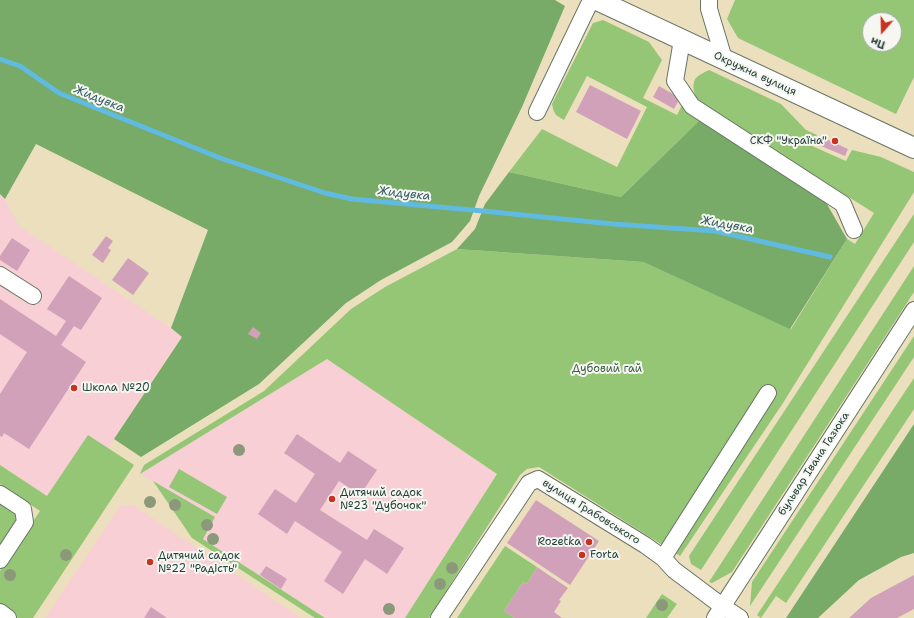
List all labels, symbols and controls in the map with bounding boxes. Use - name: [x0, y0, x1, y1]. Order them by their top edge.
- north arrow: [862, 12, 902, 52]
- text: Пн: [869, 33, 887, 52]
- street label: Окружна вулиця: [711, 49, 799, 99]
- water label: Жидувка: [72, 82, 126, 116]
- place label: СКФ "Україна": [750, 134, 827, 148]
- marker: СКФ "Україна": [830, 136, 840, 146]
- water label: Жидувка: [377, 184, 431, 204]
- water label: Жидувка: [700, 213, 754, 237]
- park label: Дубовий гай: [572, 362, 642, 376]
- place label: Школа №20: [82, 381, 150, 395]
- marker: Школа №20: [69, 383, 79, 393]
- street label: бульвар Івана Газюка: [775, 410, 853, 518]
- street label: вулиця Грабовського: [540, 477, 642, 547]
- place label: Дитячий садок №23 "Дубочок": [340, 486, 426, 512]
- marker: Дитячий садок №23 "Дубочок": [327, 494, 337, 504]
- place label: Rozetka: [538, 535, 581, 549]
- marker: Rozetka: [584, 537, 594, 547]
- place label: Forta: [590, 548, 618, 562]
- place label: Дитячий садок №22 "Радість": [158, 549, 240, 575]
- marker: Forta: [577, 550, 587, 560]
- marker: Дитячий садок №22 "Радість": [145, 557, 155, 567]

